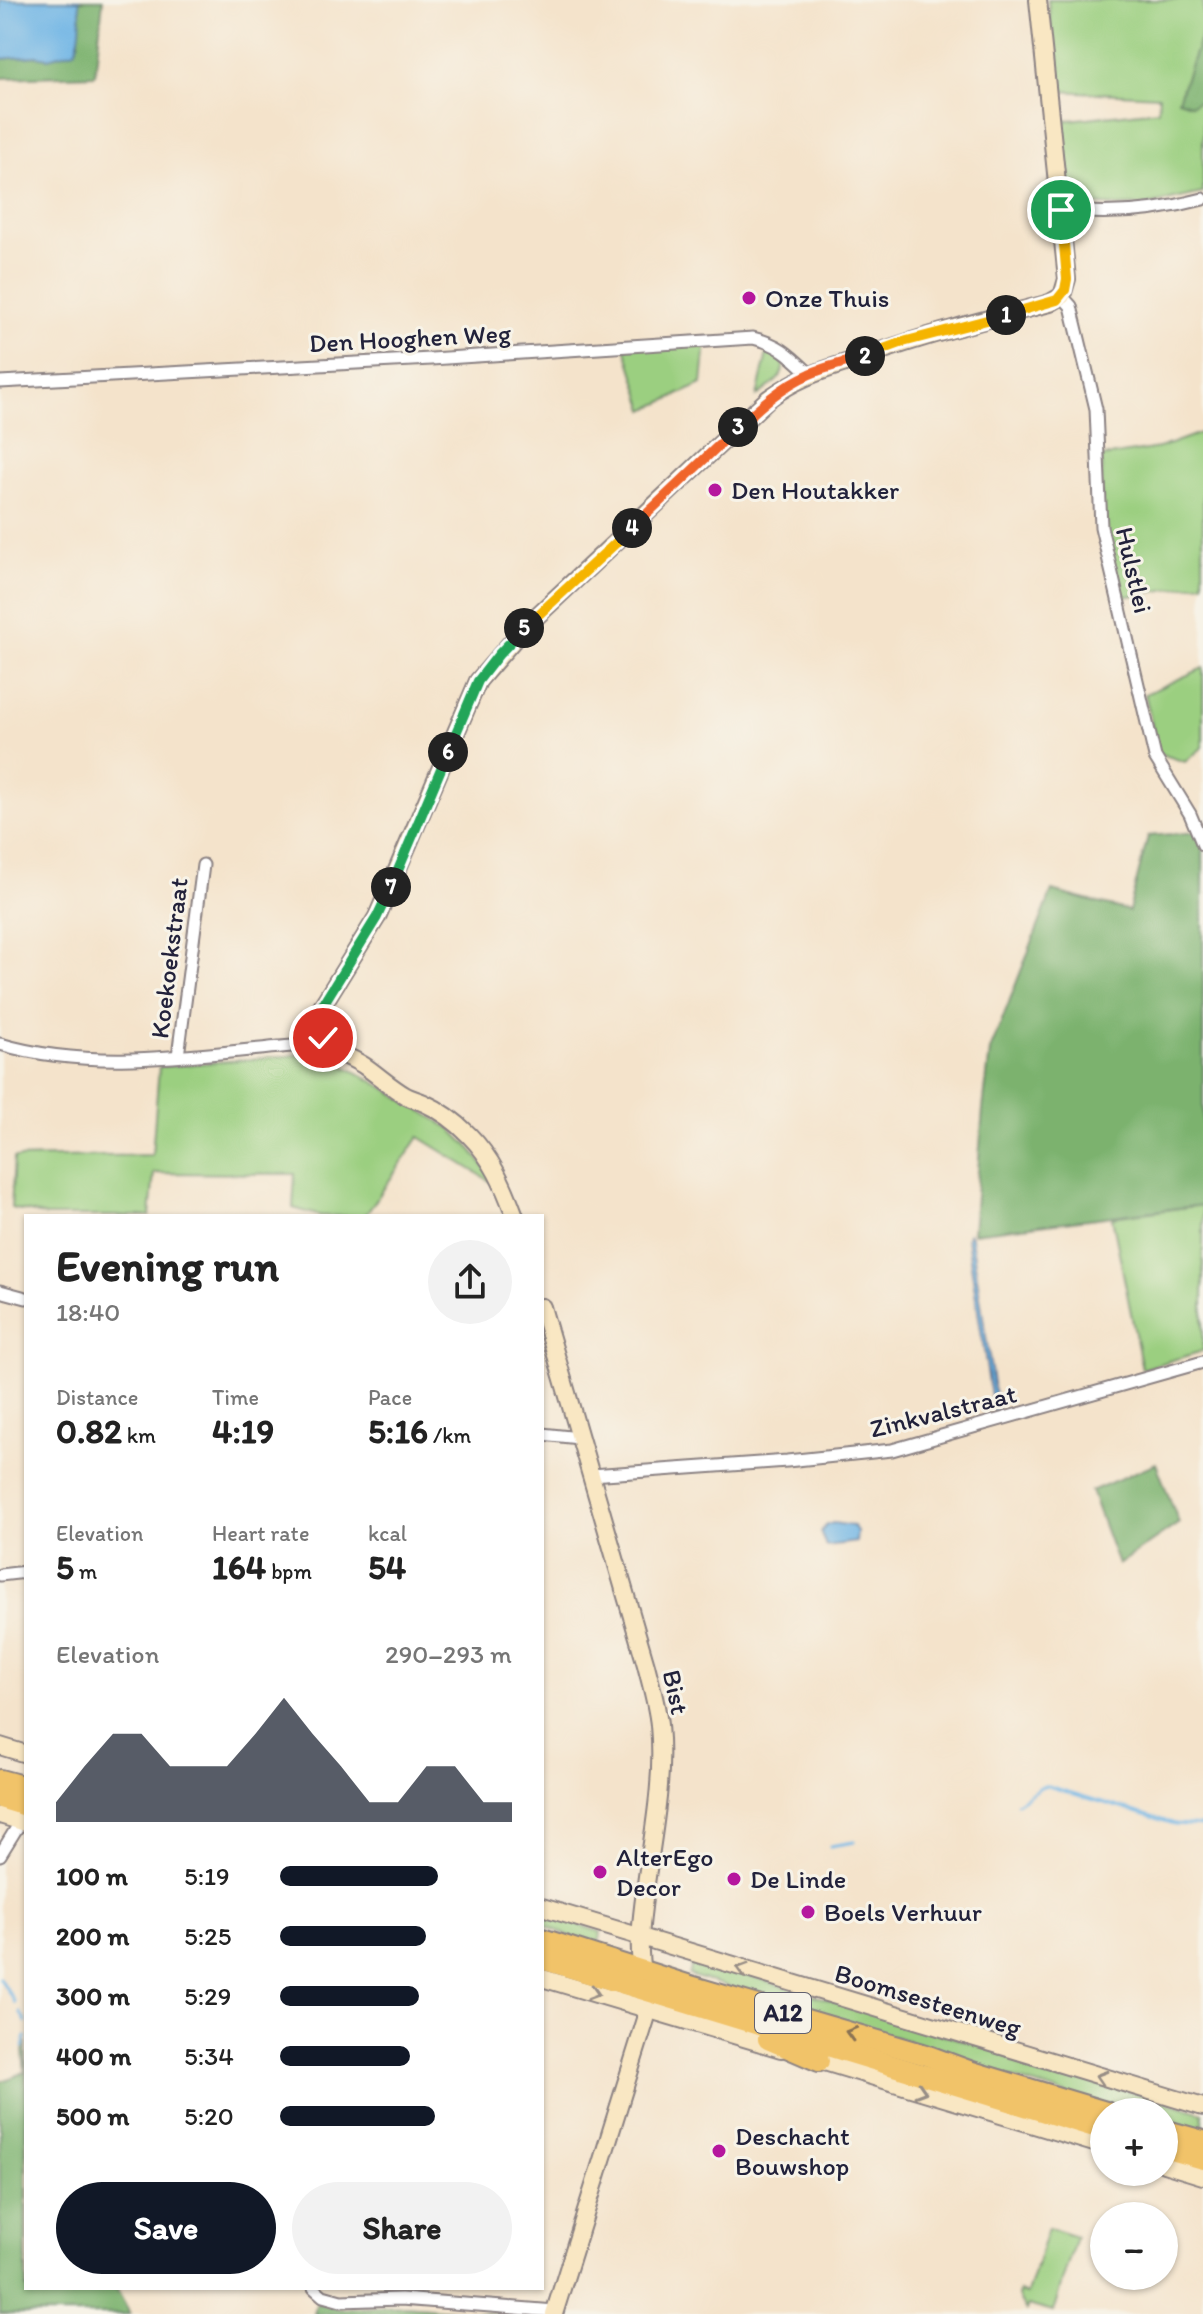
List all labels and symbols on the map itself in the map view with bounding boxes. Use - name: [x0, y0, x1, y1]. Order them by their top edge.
- pin: [1027, 176, 1095, 244]
- place label: Onze Thuis: [765, 282, 889, 314]
- marker: Onze Thuis: [740, 289, 758, 307]
- pin: 1: [986, 295, 1026, 335]
- street label: Den Hooghen Weg: [308, 317, 513, 359]
- pin: 2: [845, 336, 885, 376]
- pin: 3: [718, 407, 758, 447]
- place label: Den Houtakker: [731, 474, 899, 506]
- marker: Den Houtakker: [706, 481, 724, 499]
- pin: 4: [612, 508, 652, 548]
- street label: Hulstlei: [1109, 524, 1159, 616]
- pin: 5: [504, 608, 544, 648]
- pin: 6: [428, 732, 468, 772]
- pin: 7: [371, 867, 411, 907]
- street label: Koekoekstraat: [143, 876, 195, 1040]
- pin: [289, 1004, 357, 1072]
- street label: Zinkvalstraat: [866, 1377, 1020, 1445]
- street label: Bist: [656, 1667, 696, 1717]
- place label: AlterEgo Decor: [616, 1841, 714, 1903]
- marker: AlterEgo Decor: [591, 1863, 609, 1881]
- place label: De Linde: [750, 1863, 846, 1895]
- marker: De Linde: [725, 1870, 743, 1888]
- place label: Boels Verhuur: [824, 1896, 982, 1928]
- marker: Boels Verhuur: [799, 1903, 817, 1921]
- street label: Boomsesteenweg: [831, 1956, 1026, 2044]
- one-way arrow: [736, 1962, 749, 1978]
- one-way arrow: [587, 1984, 601, 2000]
- road number: A12: [755, 1993, 811, 2033]
- one-way arrow: [844, 2026, 858, 2042]
- one-way arrow: [1095, 2070, 1109, 2086]
- one-way arrow: [913, 2082, 927, 2098]
- place label: Deschacht Bouwshop: [735, 2120, 850, 2182]
- marker: Deschacht Bouwshop: [710, 2142, 728, 2160]

